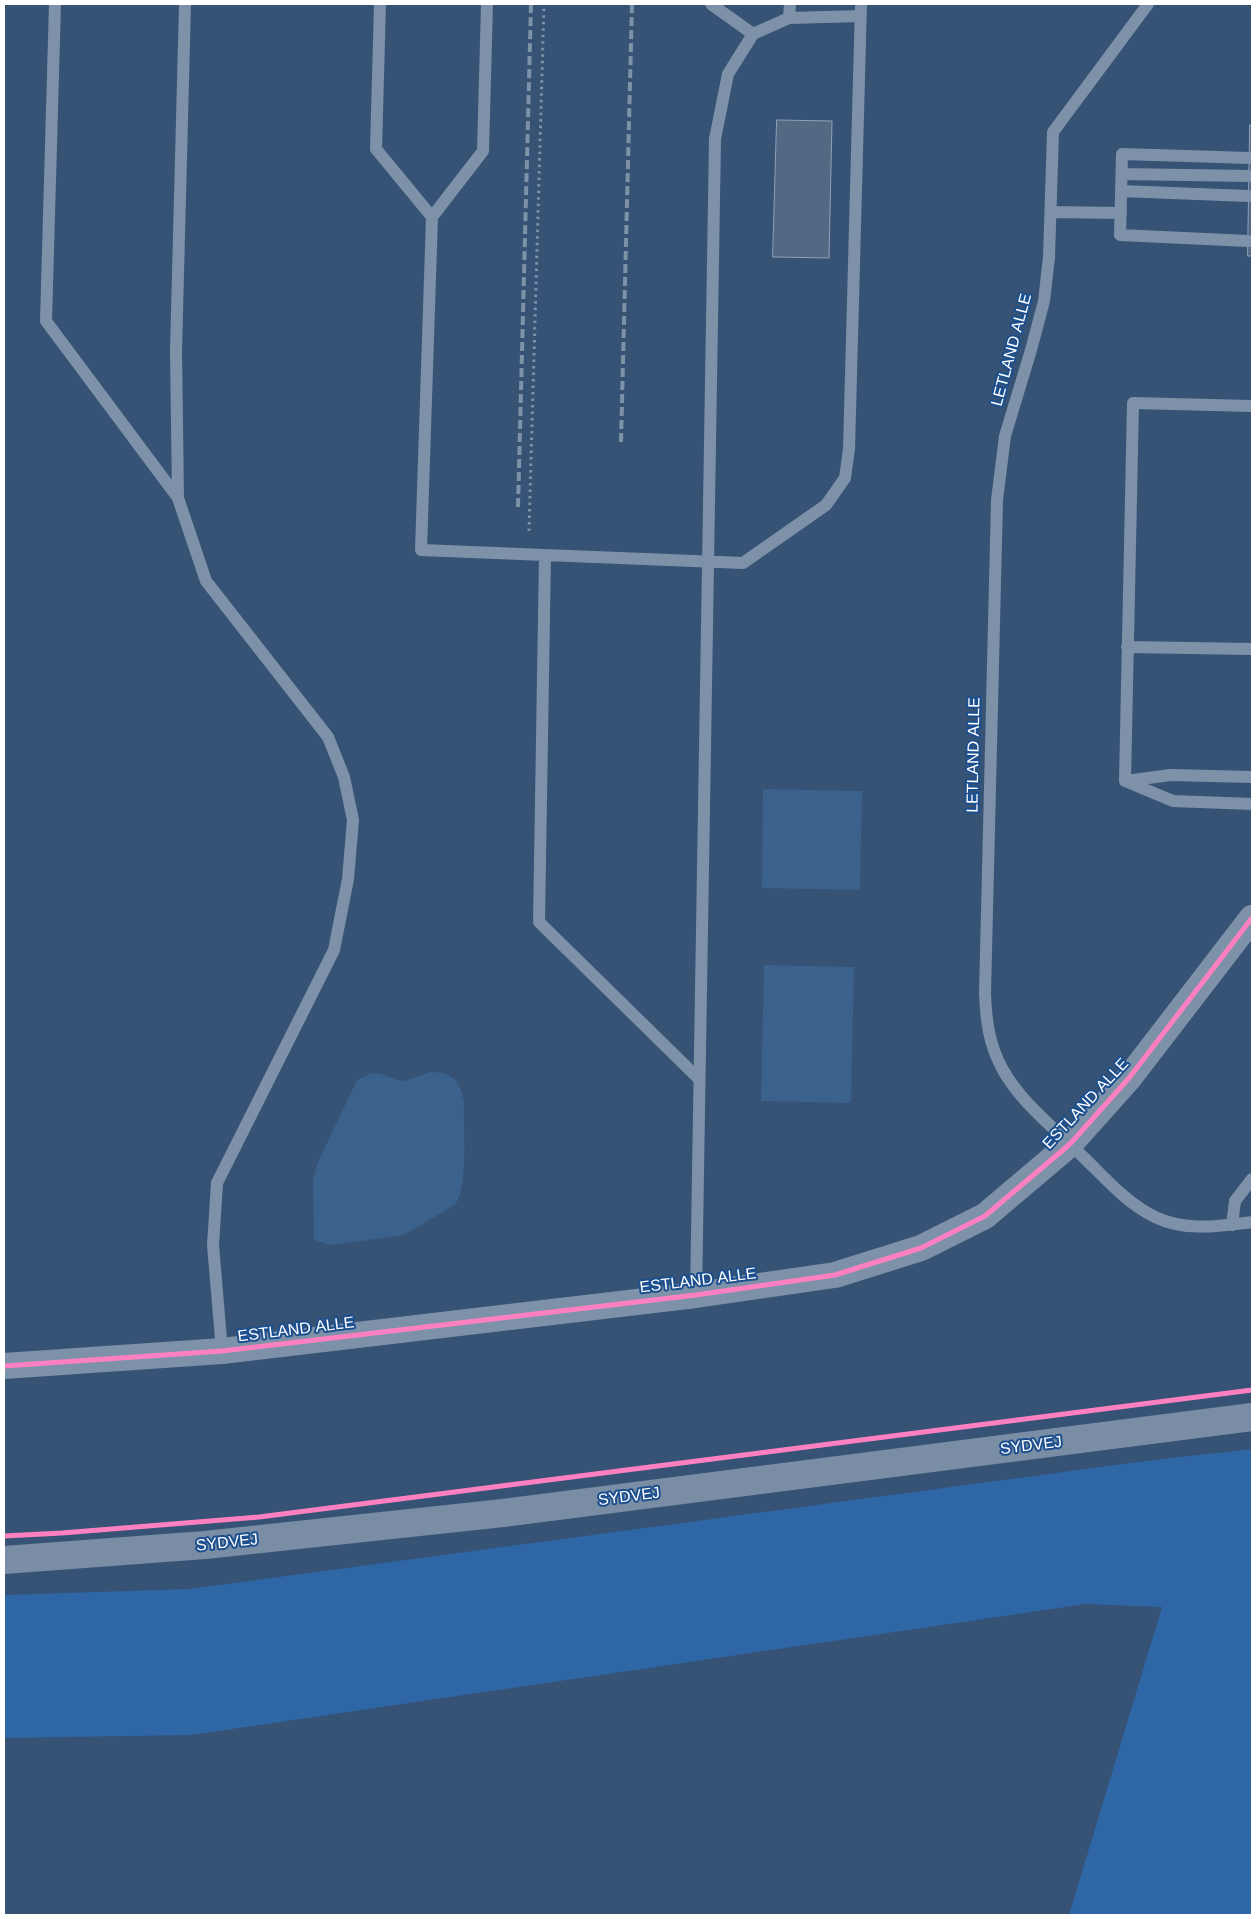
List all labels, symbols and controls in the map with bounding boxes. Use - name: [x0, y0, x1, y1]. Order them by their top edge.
- street label: LETLAND ALLE: [988, 292, 1036, 408]
- street label: LETLAND ALLE: [963, 697, 985, 813]
- street label: ESTLAND ALLE: [1039, 1055, 1133, 1153]
- street label: ESTLAND ALLE: [639, 1264, 757, 1298]
- street label: ESTLAND ALLE: [237, 1313, 355, 1347]
- street label: SYDVEJ: [999, 1433, 1063, 1459]
- street label: SYDVEJ: [597, 1484, 661, 1510]
- street label: SYDVEJ: [195, 1530, 259, 1556]

